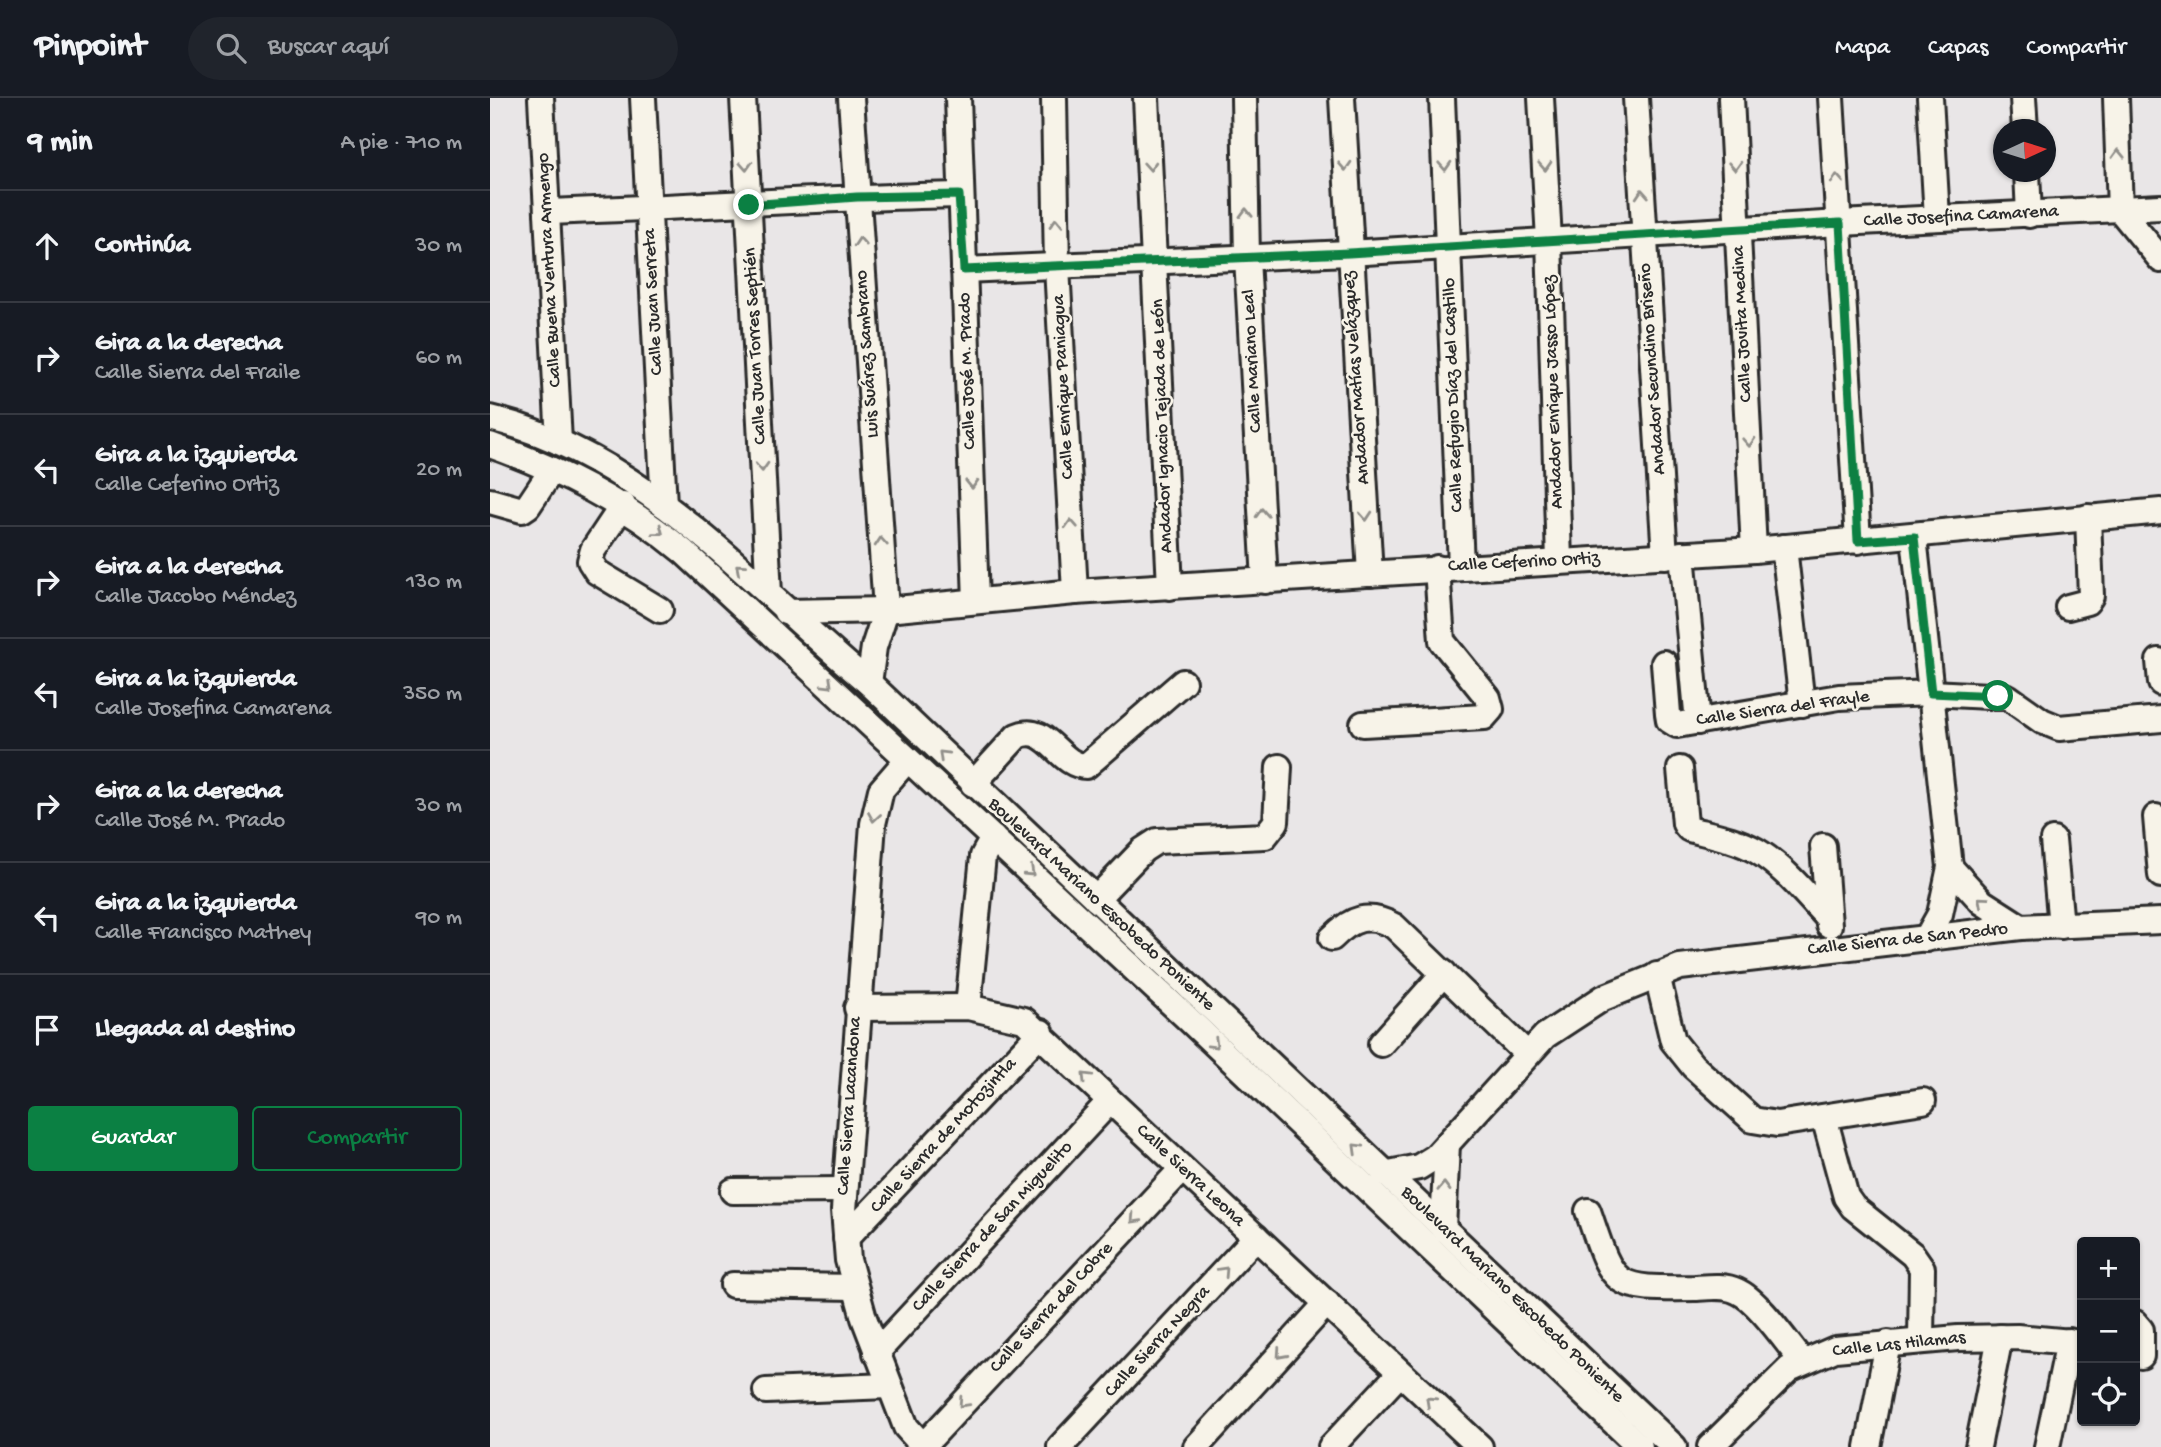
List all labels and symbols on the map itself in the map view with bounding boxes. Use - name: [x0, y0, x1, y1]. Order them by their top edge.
- north arrow: [1993, 119, 2056, 182]
- one-way arrow: [2111, 148, 2126, 159]
- street label: Calle Buena Ventura Armengo: [532, 152, 568, 388]
- one-way arrow: [739, 161, 754, 172]
- one-way arrow: [1142, 161, 1157, 172]
- one-way arrow: [1337, 161, 1352, 172]
- one-way arrow: [1437, 161, 1452, 172]
- one-way arrow: [1537, 161, 1552, 172]
- one-way arrow: [1728, 161, 1743, 172]
- one-way arrow: [1830, 173, 1845, 184]
- one-way arrow: [1635, 188, 1650, 199]
- route end: [733, 189, 764, 220]
- street label: Calle Josefina Camarena: [1863, 200, 2061, 234]
- one-way arrow: [1239, 207, 1254, 218]
- one-way arrow: [1049, 218, 1064, 229]
- street label: Calle Juan Serreta: [639, 227, 669, 376]
- one-way arrow: [853, 236, 868, 247]
- street label: Calle Jovita Medina: [1727, 244, 1759, 403]
- street label: Calle Juan Torres Septién: [739, 247, 773, 445]
- street label: Andador Secundino Briseño: [1634, 262, 1672, 476]
- street label: Luis Suárez Sambrano: [851, 269, 885, 439]
- street label: Andador Matías Velázquez: [1338, 270, 1376, 485]
- street label: Andador Enrique Jasso López: [1538, 274, 1570, 509]
- street label: Calle Refugio Díaz del Castillo: [1438, 277, 1470, 513]
- street label: Calle Mariano Leal: [1238, 289, 1268, 433]
- street label: Calle José M. Prado: [954, 292, 982, 450]
- street label: Calle Enrique Paniagua: [1048, 293, 1080, 480]
- street label: Andador Ignacio Tejada de León: [1147, 298, 1179, 554]
- one-way arrow: [1741, 437, 1756, 448]
- one-way arrow: [754, 462, 769, 473]
- one-way arrow: [964, 479, 979, 490]
- one-way arrow: [1254, 508, 1269, 519]
- one-way arrow: [1358, 510, 1373, 521]
- one-way arrow: [1064, 518, 1079, 529]
- one-way arrow: [651, 523, 664, 536]
- one-way arrow: [874, 537, 889, 548]
- street label: Calle Ceferino Ortiz: [1448, 548, 1601, 578]
- one-way arrow: [735, 564, 748, 576]
- one-way arrow: [819, 676, 832, 688]
- route start: [1982, 680, 2013, 711]
- street label: Calle Sierra del Frayle: [1695, 685, 1871, 733]
- one-way arrow: [938, 751, 951, 764]
- street label: Boulevard Mariano Escobedo Poniente: [982, 793, 1220, 1017]
- one-way arrow: [867, 811, 882, 823]
- one-way arrow: [1022, 864, 1035, 877]
- one-way arrow: [1977, 897, 1990, 909]
- street label: Calle Sierra de San Pedro: [1807, 918, 2009, 962]
- street label: Calle Sierra Lacandona: [832, 1015, 868, 1196]
- one-way arrow: [1206, 1036, 1219, 1049]
- street label: Calle Sierra de Motozintla: [866, 1052, 1023, 1219]
- one-way arrow: [1081, 1073, 1094, 1086]
- street label: Calle Sierra Leona: [1131, 1120, 1250, 1233]
- street label: Calle Sierra de San Miguelito: [908, 1136, 1079, 1317]
- one-way arrow: [1352, 1143, 1365, 1156]
- street label: Boulevard Mariano Escobedo Poniente: [1394, 1181, 1629, 1409]
- one-way arrow: [1436, 1181, 1451, 1192]
- one-way arrow: [1131, 1211, 1144, 1224]
- street label: Calle Sierra del Cobre: [985, 1237, 1119, 1378]
- one-way arrow: [1215, 1266, 1228, 1279]
- street label: Calle Sierra Negra: [1100, 1280, 1217, 1403]
- street label: Calle Las Hilamas: [1832, 1326, 1967, 1363]
- one-way arrow: [1277, 1346, 1290, 1359]
- one-way arrow: [959, 1395, 972, 1408]
- one-way arrow: [1425, 1396, 1438, 1409]

